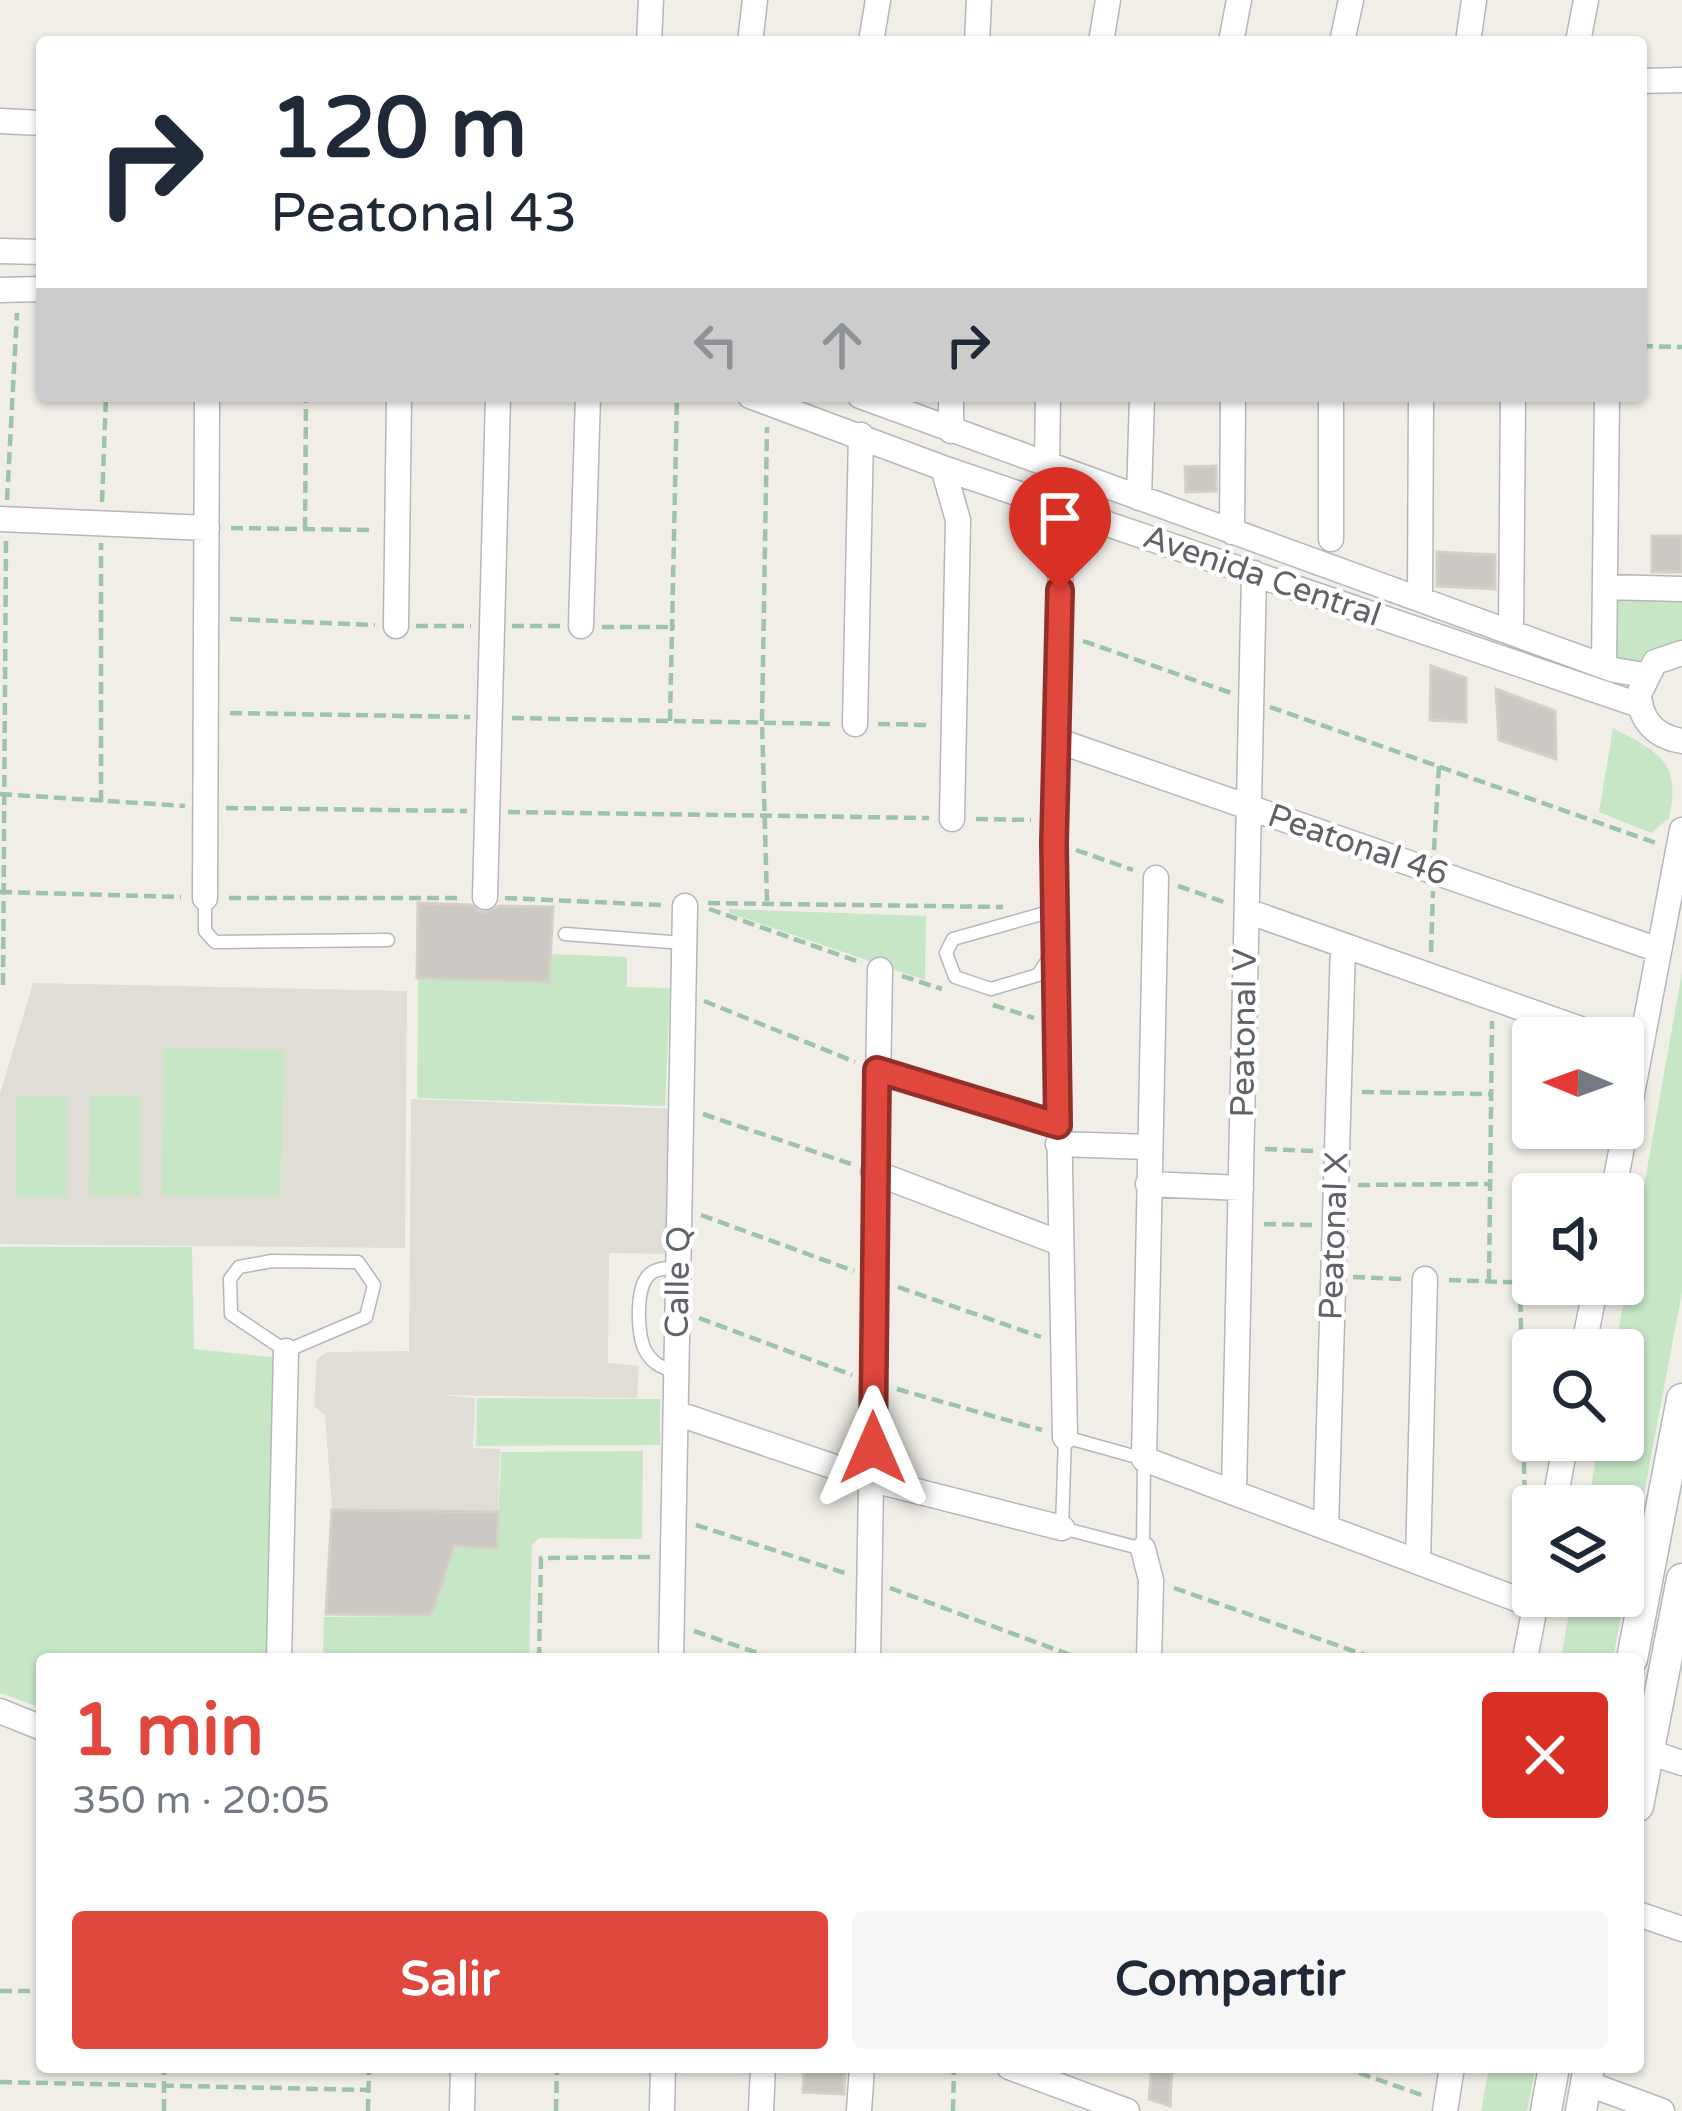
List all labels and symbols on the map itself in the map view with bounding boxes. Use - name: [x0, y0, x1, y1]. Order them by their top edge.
- pin: [1009, 467, 1111, 590]
- street label: Avenida Central: [1138, 517, 1386, 635]
- street label: Peatonal 46: [1263, 796, 1453, 894]
- street label: Peatonal V: [1223, 948, 1265, 1118]
- north arrow: [1512, 1017, 1644, 1149]
- street label: Peatonal X: [1312, 1151, 1356, 1321]
- street label: Calle Q: [658, 1226, 698, 1338]
- position arrow: [810, 1385, 936, 1511]

